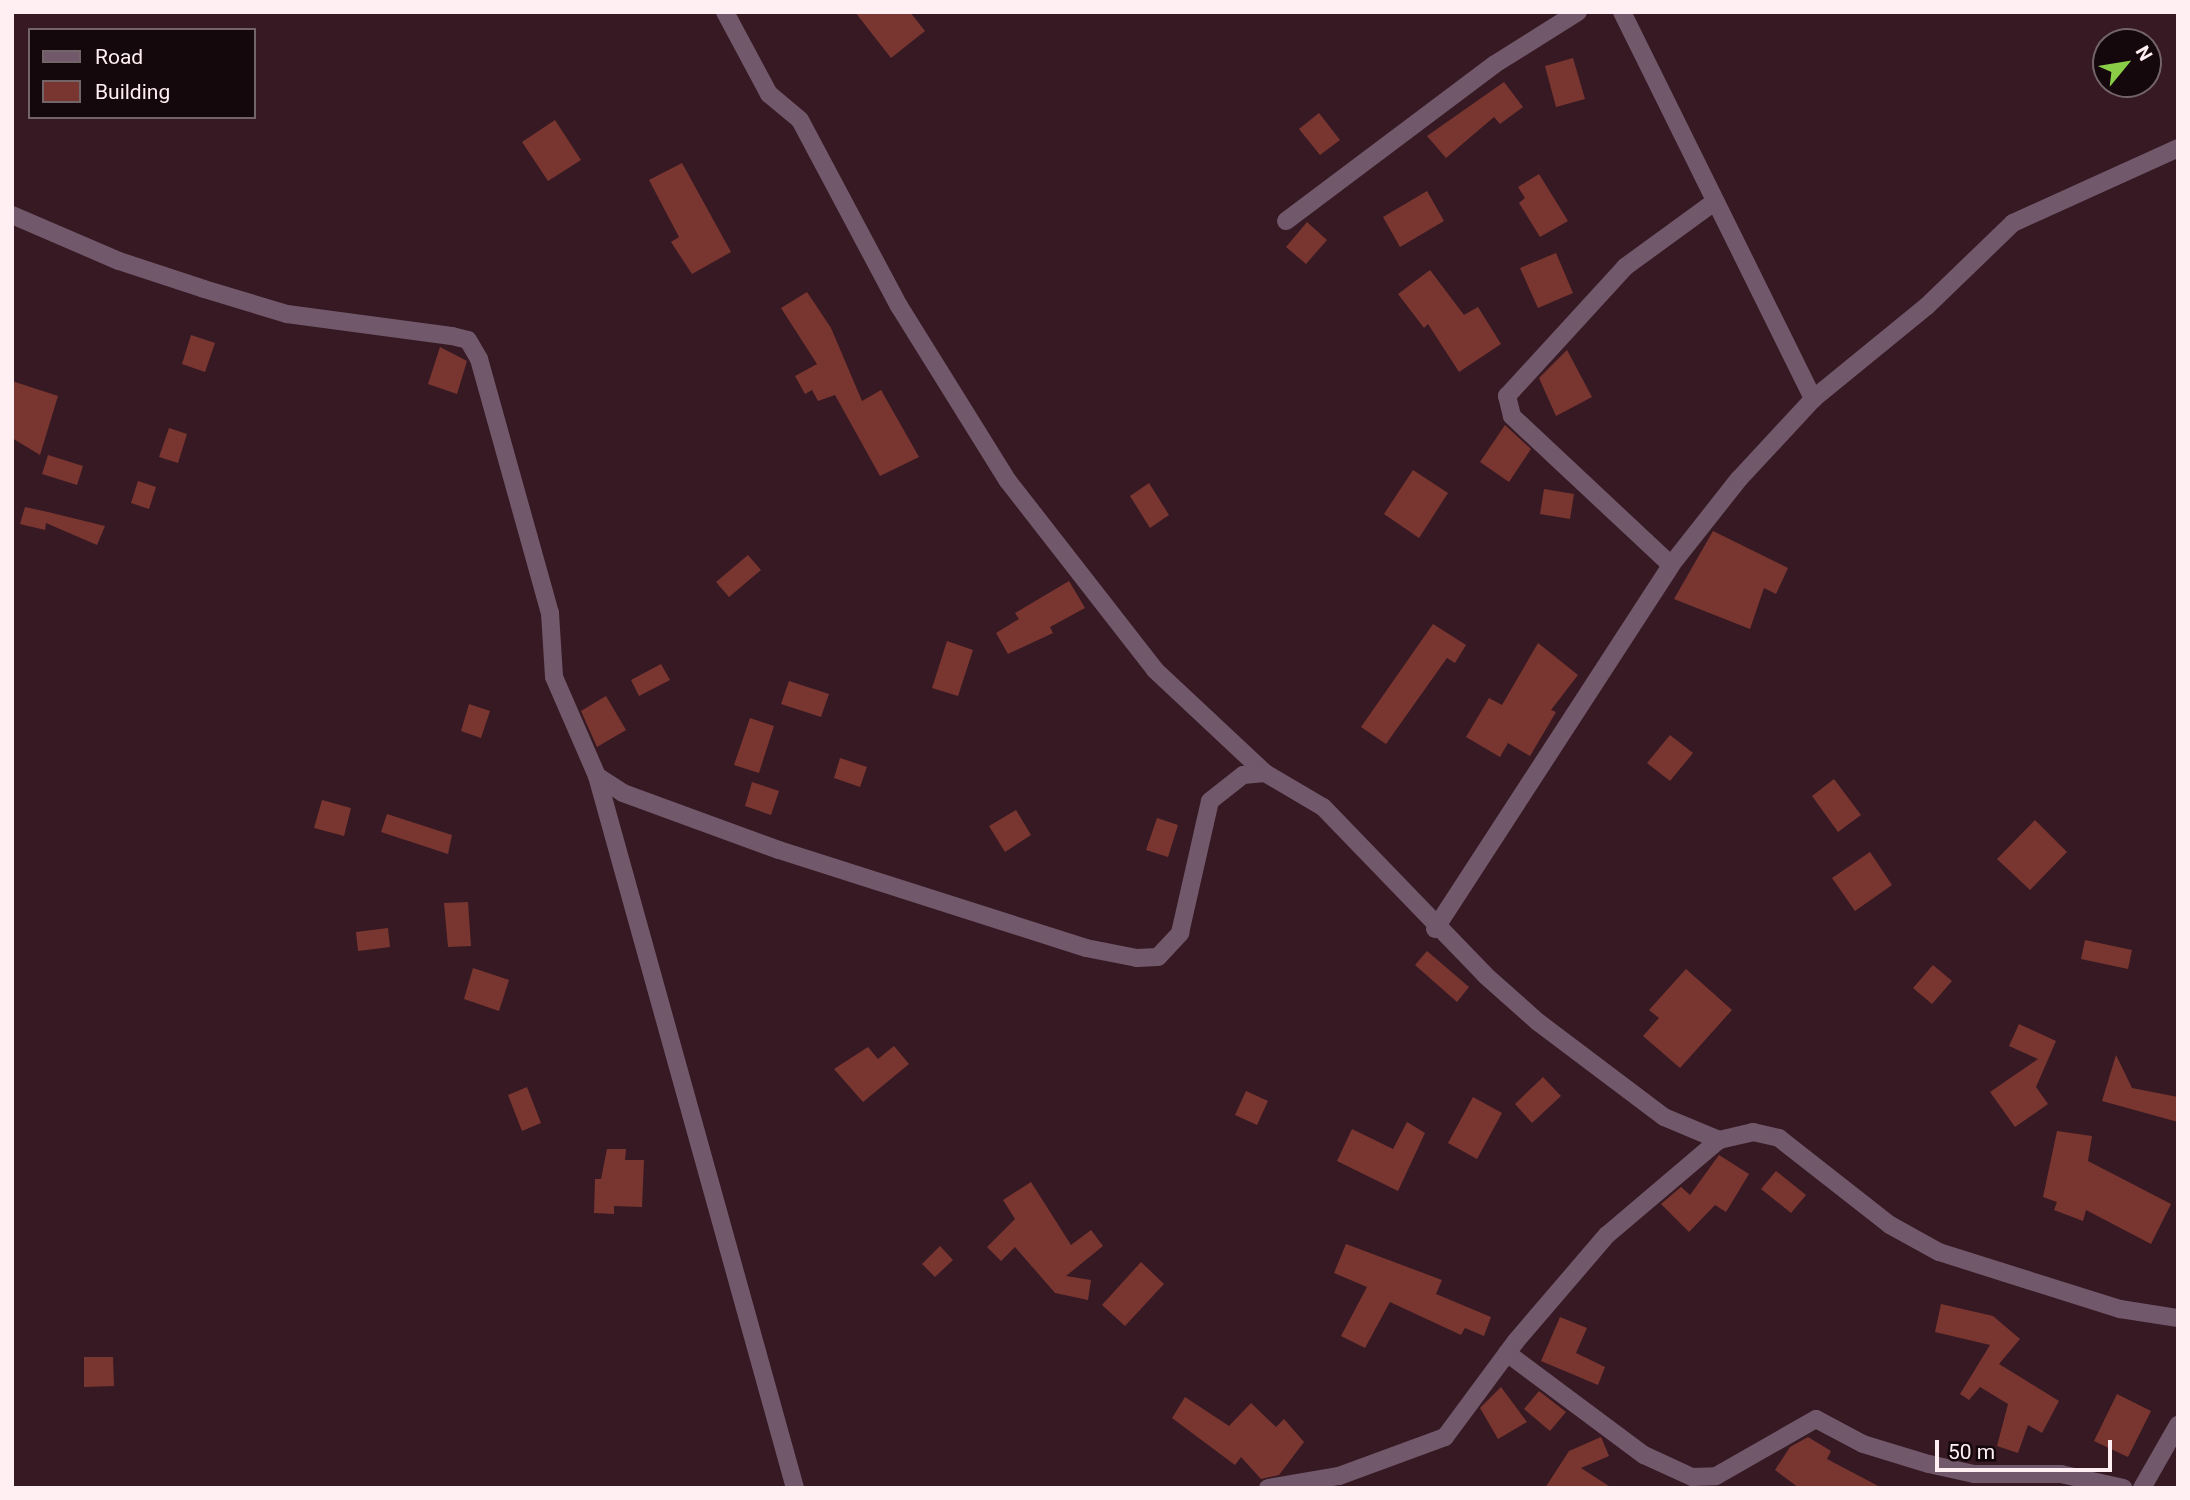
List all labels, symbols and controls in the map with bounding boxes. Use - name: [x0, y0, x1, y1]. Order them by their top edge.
- legend: [28, 28, 256, 119]
- north arrow: [2092, 28, 2162, 98]
- text: N: [2131, 42, 2157, 65]
- text: Road: [95, 45, 143, 69]
- text: Building: [95, 80, 170, 104]
- scale bar: [1938, 1426, 2115, 1470]
- text: 50 m: [1948, 1440, 1995, 1464]

